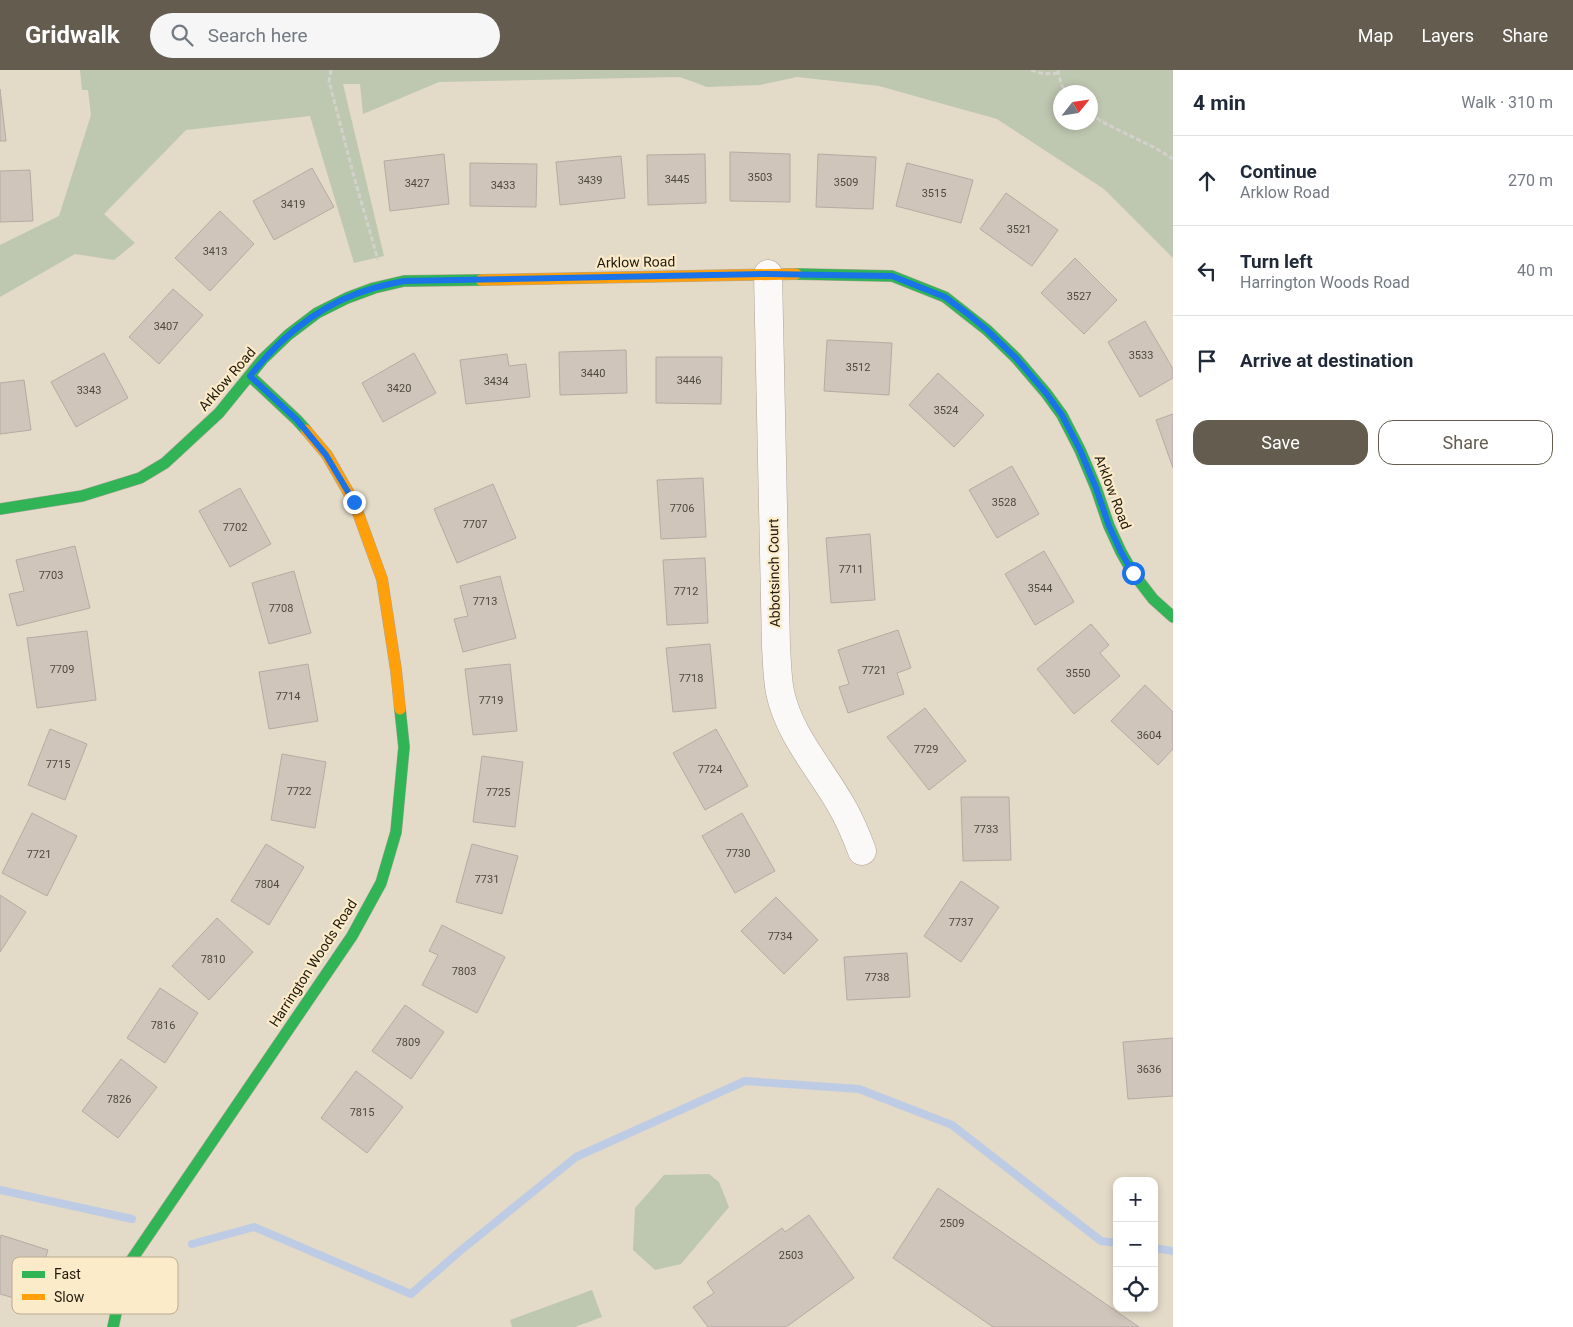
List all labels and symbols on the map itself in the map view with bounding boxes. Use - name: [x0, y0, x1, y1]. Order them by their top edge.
- north arrow: [1053, 85, 1098, 130]
- house number: 3503: [748, 171, 772, 184]
- house number: 3445: [665, 173, 689, 186]
- house number: 3439: [578, 174, 602, 187]
- house number: 3509: [834, 176, 858, 189]
- house number: 3427: [405, 177, 429, 190]
- house number: 3433: [491, 179, 515, 192]
- house number: 3515: [922, 187, 946, 200]
- house number: 3419: [281, 198, 305, 211]
- house number: 3521: [1007, 223, 1031, 236]
- house number: 3413: [203, 245, 227, 258]
- street label: Arklow Road: [597, 253, 675, 271]
- house number: 3527: [1067, 290, 1091, 303]
- house number: 3407: [154, 320, 178, 333]
- street label: Arklow Road: [195, 344, 259, 414]
- house number: 3533: [1129, 349, 1153, 362]
- house number: 3512: [846, 361, 870, 374]
- house number: 3440: [581, 367, 605, 380]
- house number: 3446: [677, 374, 701, 387]
- house number: 3434: [484, 375, 508, 388]
- house number: 3420: [387, 382, 411, 395]
- house number: 3343: [77, 384, 101, 397]
- house number: 3524: [934, 404, 958, 417]
- street label: Arklow Road: [1091, 452, 1135, 532]
- route end: [343, 491, 366, 514]
- house number: 3528: [992, 496, 1016, 509]
- house number: 7706: [670, 502, 694, 515]
- house number: 7707: [463, 518, 487, 531]
- street label: Abbotsinch Court: [765, 518, 783, 628]
- house number: 7702: [223, 521, 247, 534]
- route start: [1122, 562, 1145, 585]
- house number: 7711: [839, 563, 863, 576]
- house number: 7703: [39, 569, 63, 582]
- house number: 3544: [1028, 582, 1052, 595]
- house number: 7712: [674, 585, 698, 598]
- house number: 7713: [473, 595, 497, 608]
- house number: 7708: [269, 602, 293, 615]
- house number: 7709: [50, 663, 74, 676]
- house number: 7721: [862, 664, 886, 677]
- house number: 3550: [1066, 667, 1090, 680]
- house number: 7718: [679, 672, 703, 685]
- house number: 7714: [276, 690, 300, 703]
- house number: 7719: [479, 694, 503, 707]
- house number: 3604: [1137, 729, 1161, 742]
- house number: 7729: [914, 743, 938, 756]
- house number: 7715: [46, 758, 70, 771]
- house number: 7724: [698, 763, 722, 776]
- house number: 7722: [287, 785, 311, 798]
- house number: 7725: [486, 786, 510, 799]
- house number: 7733: [974, 823, 998, 836]
- house number: 7730: [726, 847, 750, 860]
- house number: 7721: [27, 848, 51, 861]
- house number: 7731: [475, 873, 499, 886]
- house number: 7804: [255, 878, 279, 891]
- street label: Harrington Woods Road: [266, 896, 360, 1030]
- house number: 7737: [949, 916, 973, 929]
- house number: 7734: [768, 930, 792, 943]
- house number: 7810: [201, 953, 225, 966]
- house number: 7803: [452, 965, 476, 978]
- house number: 7738: [865, 971, 889, 984]
- house number: 7816: [151, 1019, 175, 1032]
- house number: 7809: [396, 1036, 420, 1049]
- house number: 3636: [1137, 1063, 1161, 1076]
- house number: 7826: [107, 1093, 131, 1106]
- house number: 7815: [350, 1106, 374, 1119]
- house number: 2509: [940, 1217, 964, 1230]
- house number: 2503: [779, 1249, 803, 1262]
- legend: [12, 1257, 178, 1314]
- text: Fast: [54, 1266, 81, 1282]
- text: Slow: [54, 1289, 85, 1305]

